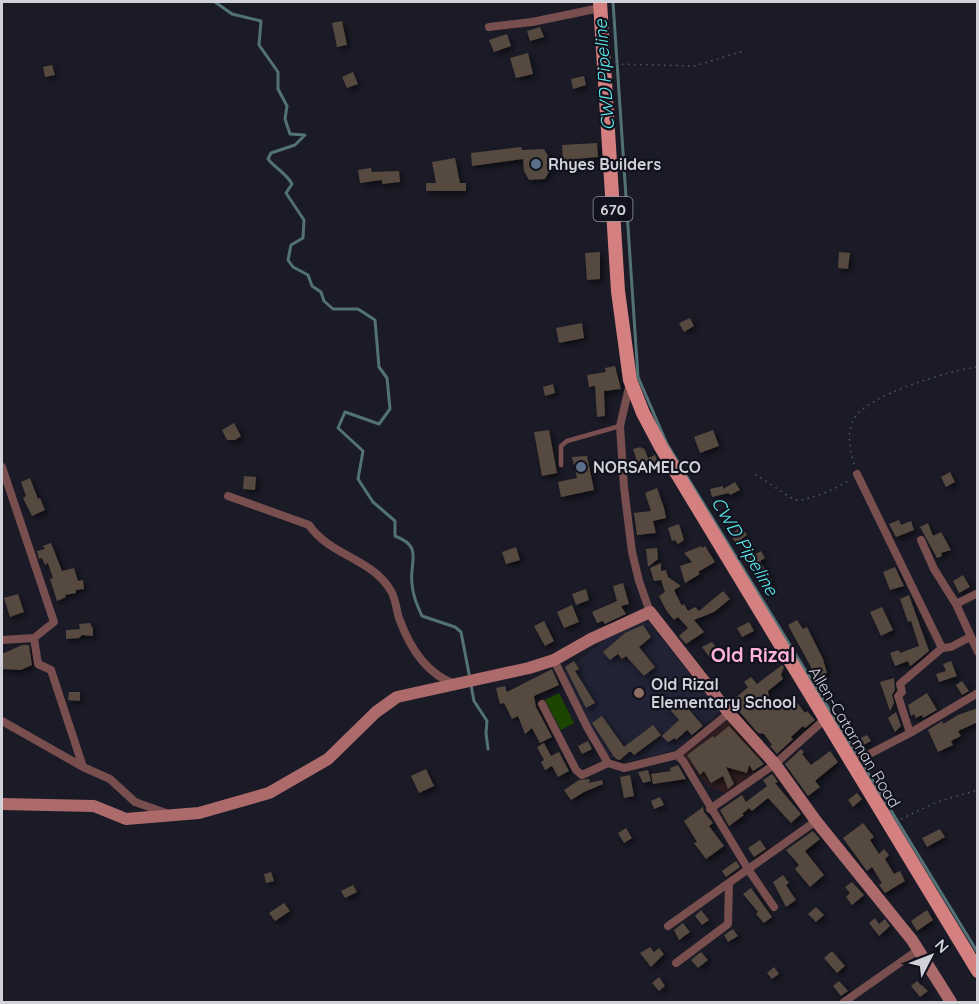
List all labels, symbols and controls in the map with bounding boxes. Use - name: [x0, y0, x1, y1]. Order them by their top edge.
- water label: CWD Pipeline: [589, 18, 619, 131]
- place label: Rhyes Builders: [548, 154, 661, 174]
- marker: Rhyes Builders: [529, 157, 543, 171]
- road number: 670: [594, 197, 632, 221]
- place label: NORSAMELCO: [593, 457, 701, 477]
- marker: NORSAMELCO: [574, 460, 588, 474]
- water label: CWD Pipeline: [706, 492, 784, 600]
- district label: Old Rizal: [711, 642, 795, 667]
- street label: Allen-Catarman Road: [805, 663, 905, 811]
- place label: Old Rizal Elementary School: [651, 674, 796, 712]
- marker: Old Rizal Elementary School: [632, 686, 646, 700]
- north arrow: [901, 926, 961, 986]
- text: N: [931, 935, 954, 957]

